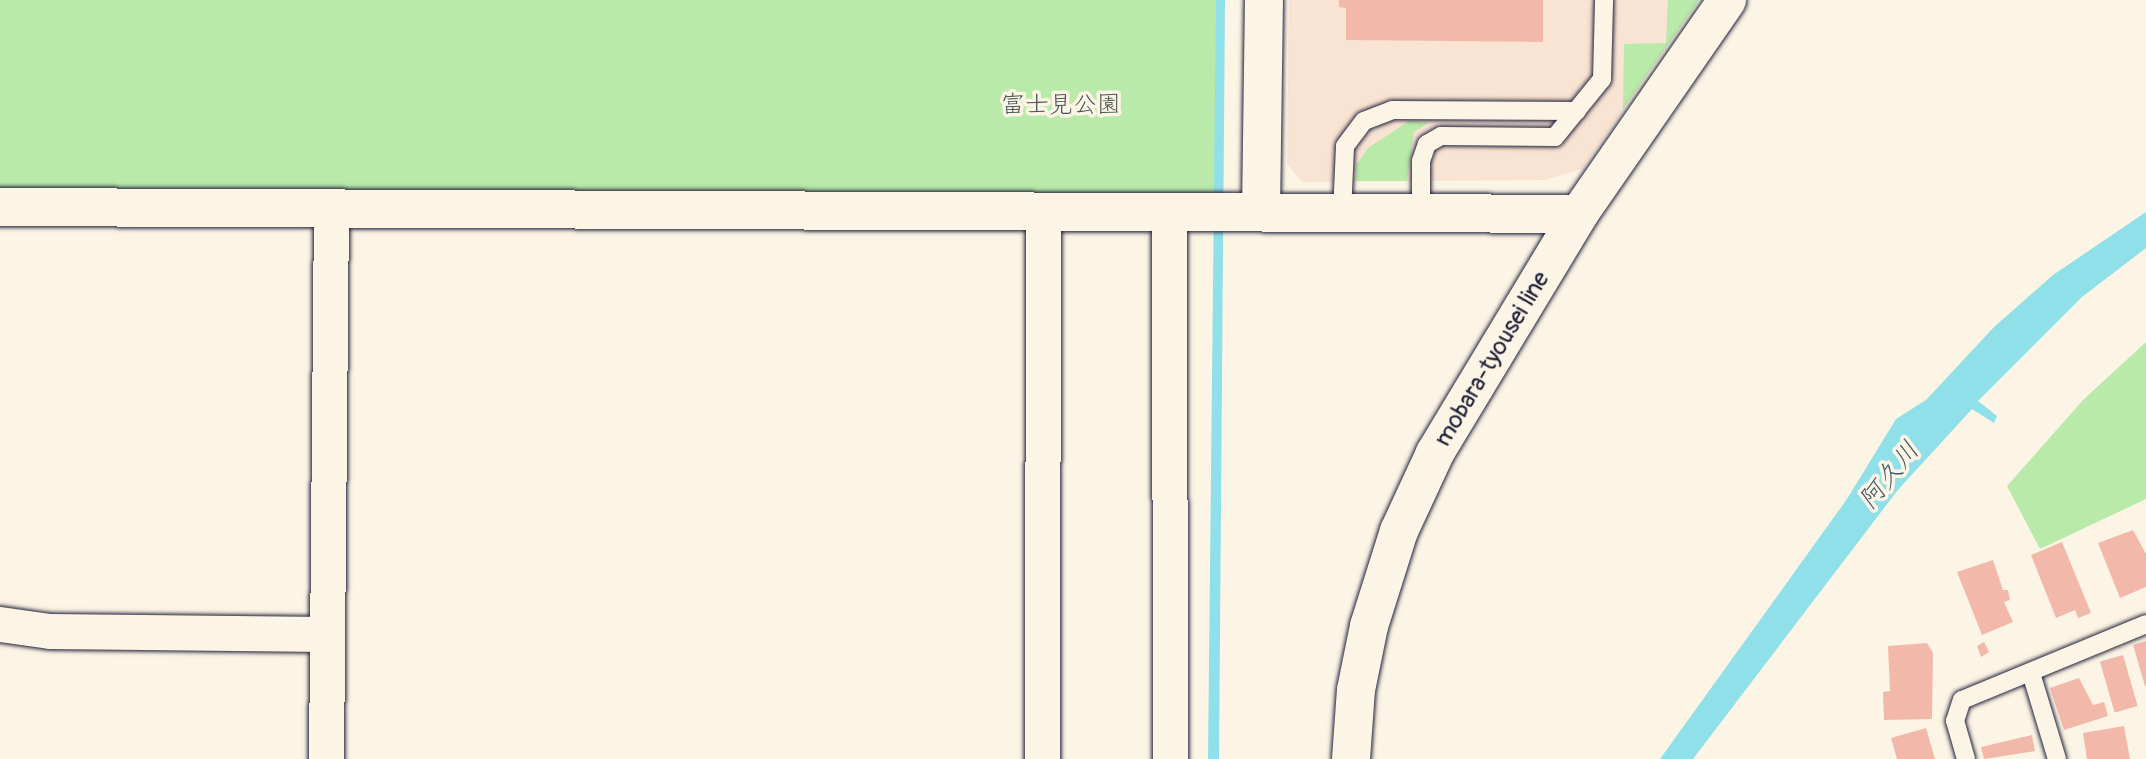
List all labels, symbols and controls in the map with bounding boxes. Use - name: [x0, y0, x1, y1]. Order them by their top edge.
- park label: 富士見公園: [1001, 91, 1121, 119]
- street label: mobara-tyousei line: [1428, 266, 1556, 452]
- water label: 阿久川: [1853, 436, 1927, 516]

